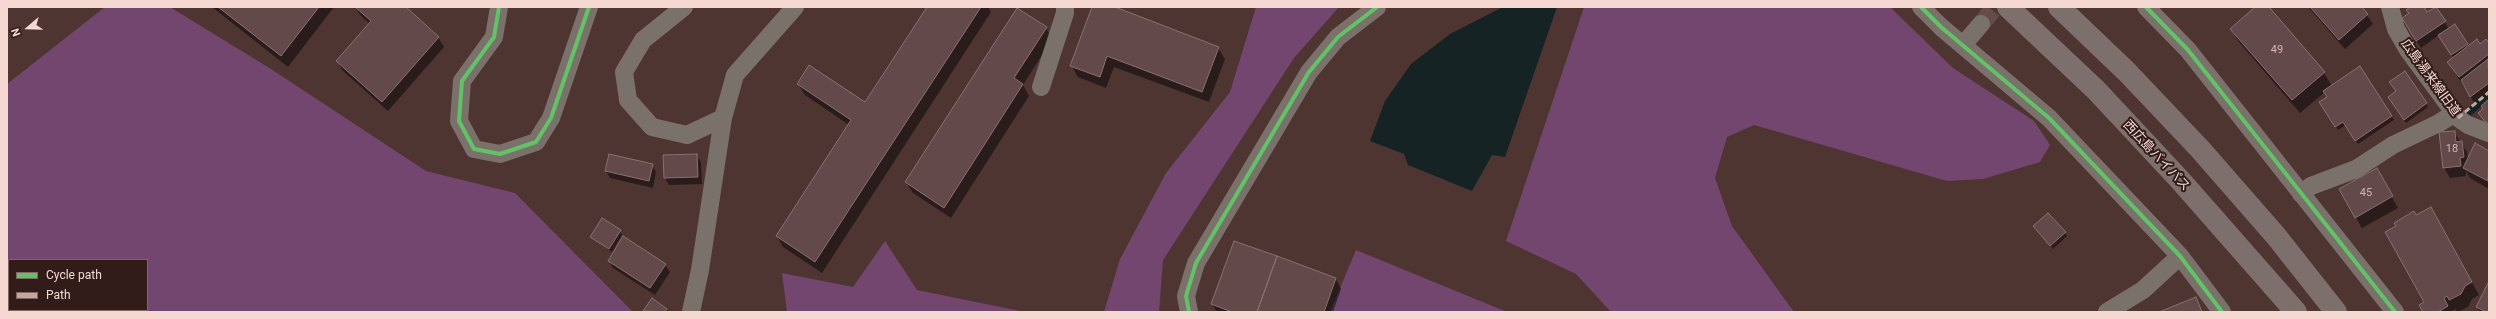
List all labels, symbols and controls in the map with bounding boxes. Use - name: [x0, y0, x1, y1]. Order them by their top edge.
- north arrow: [8, 8, 48, 48]
- text: N: [9, 26, 24, 38]
- street label: 広島湯来線旧道: [2397, 37, 2463, 119]
- house number: 49: [2271, 43, 2283, 57]
- street label: 西広島バイパス: [2119, 117, 2193, 195]
- house number: 18: [2446, 142, 2458, 156]
- house number: 45: [2360, 186, 2372, 200]
- legend: [8, 259, 148, 311]
- text: Cycle path: [46, 268, 102, 282]
- text: Path: [46, 288, 71, 302]

